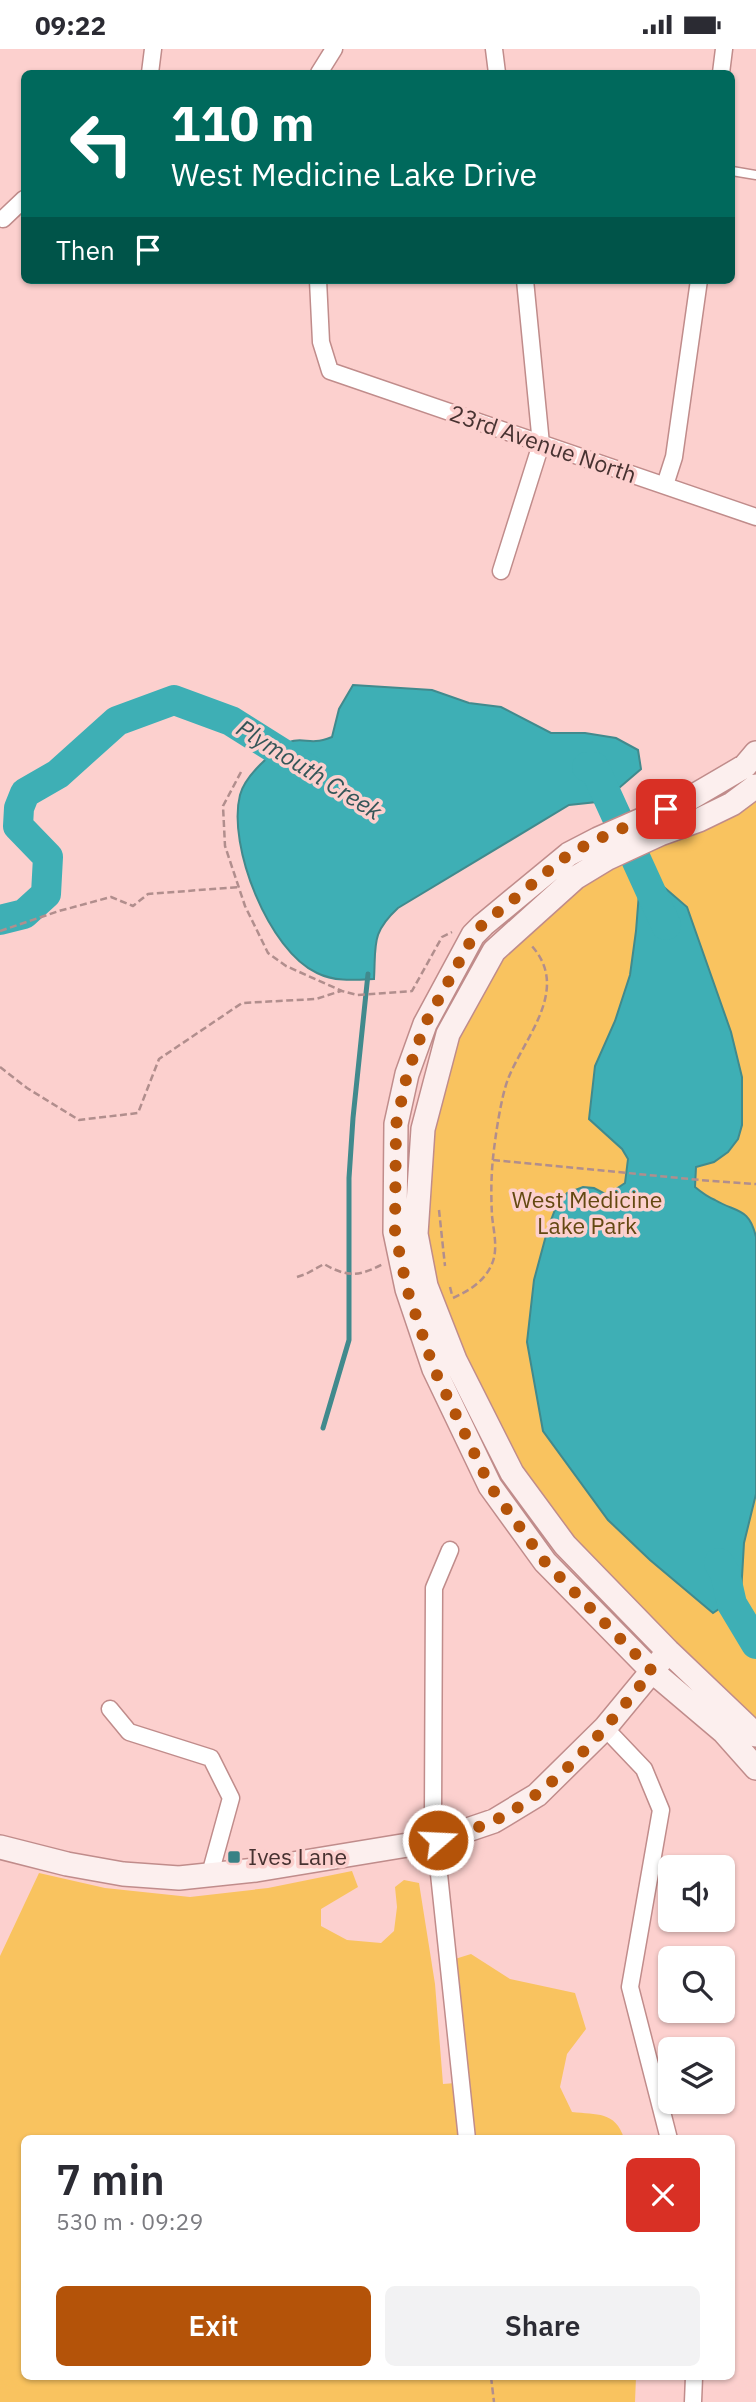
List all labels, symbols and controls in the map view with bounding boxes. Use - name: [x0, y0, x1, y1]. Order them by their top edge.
- text: 09:22: [35, 8, 106, 42]
- text: 110 m: [171, 91, 315, 154]
- icon: left: [56, 98, 147, 189]
- text: West Medicine Lake Drive: [171, 153, 537, 195]
- icon: arrive: [129, 231, 167, 269]
- text: Then: [56, 233, 115, 267]
- street label: 23rd Avenue North: [446, 397, 641, 489]
- water label: Plymouth Creek: [231, 712, 389, 827]
- pin: [636, 779, 696, 839]
- icon: arrive: [647, 790, 685, 828]
- park label: West Medicine Lake Park: [512, 1184, 662, 1240]
- position arrow: [401, 1803, 475, 1877]
- place label: Ives Lane: [248, 1841, 347, 1871]
- marker: Ives Lane: [226, 1849, 242, 1865]
- map controls: [658, 1855, 735, 2114]
- button: sound: [658, 1855, 735, 1932]
- button: search: [658, 1946, 735, 2023]
- button: layers: [658, 2037, 735, 2114]
- text: 7 min: [56, 2152, 165, 2207]
- button: close: [626, 2158, 700, 2232]
- text: 530 m · 09:29: [56, 2206, 203, 2236]
- button: Exit: [56, 2286, 371, 2366]
- button: Share: [385, 2286, 700, 2366]

